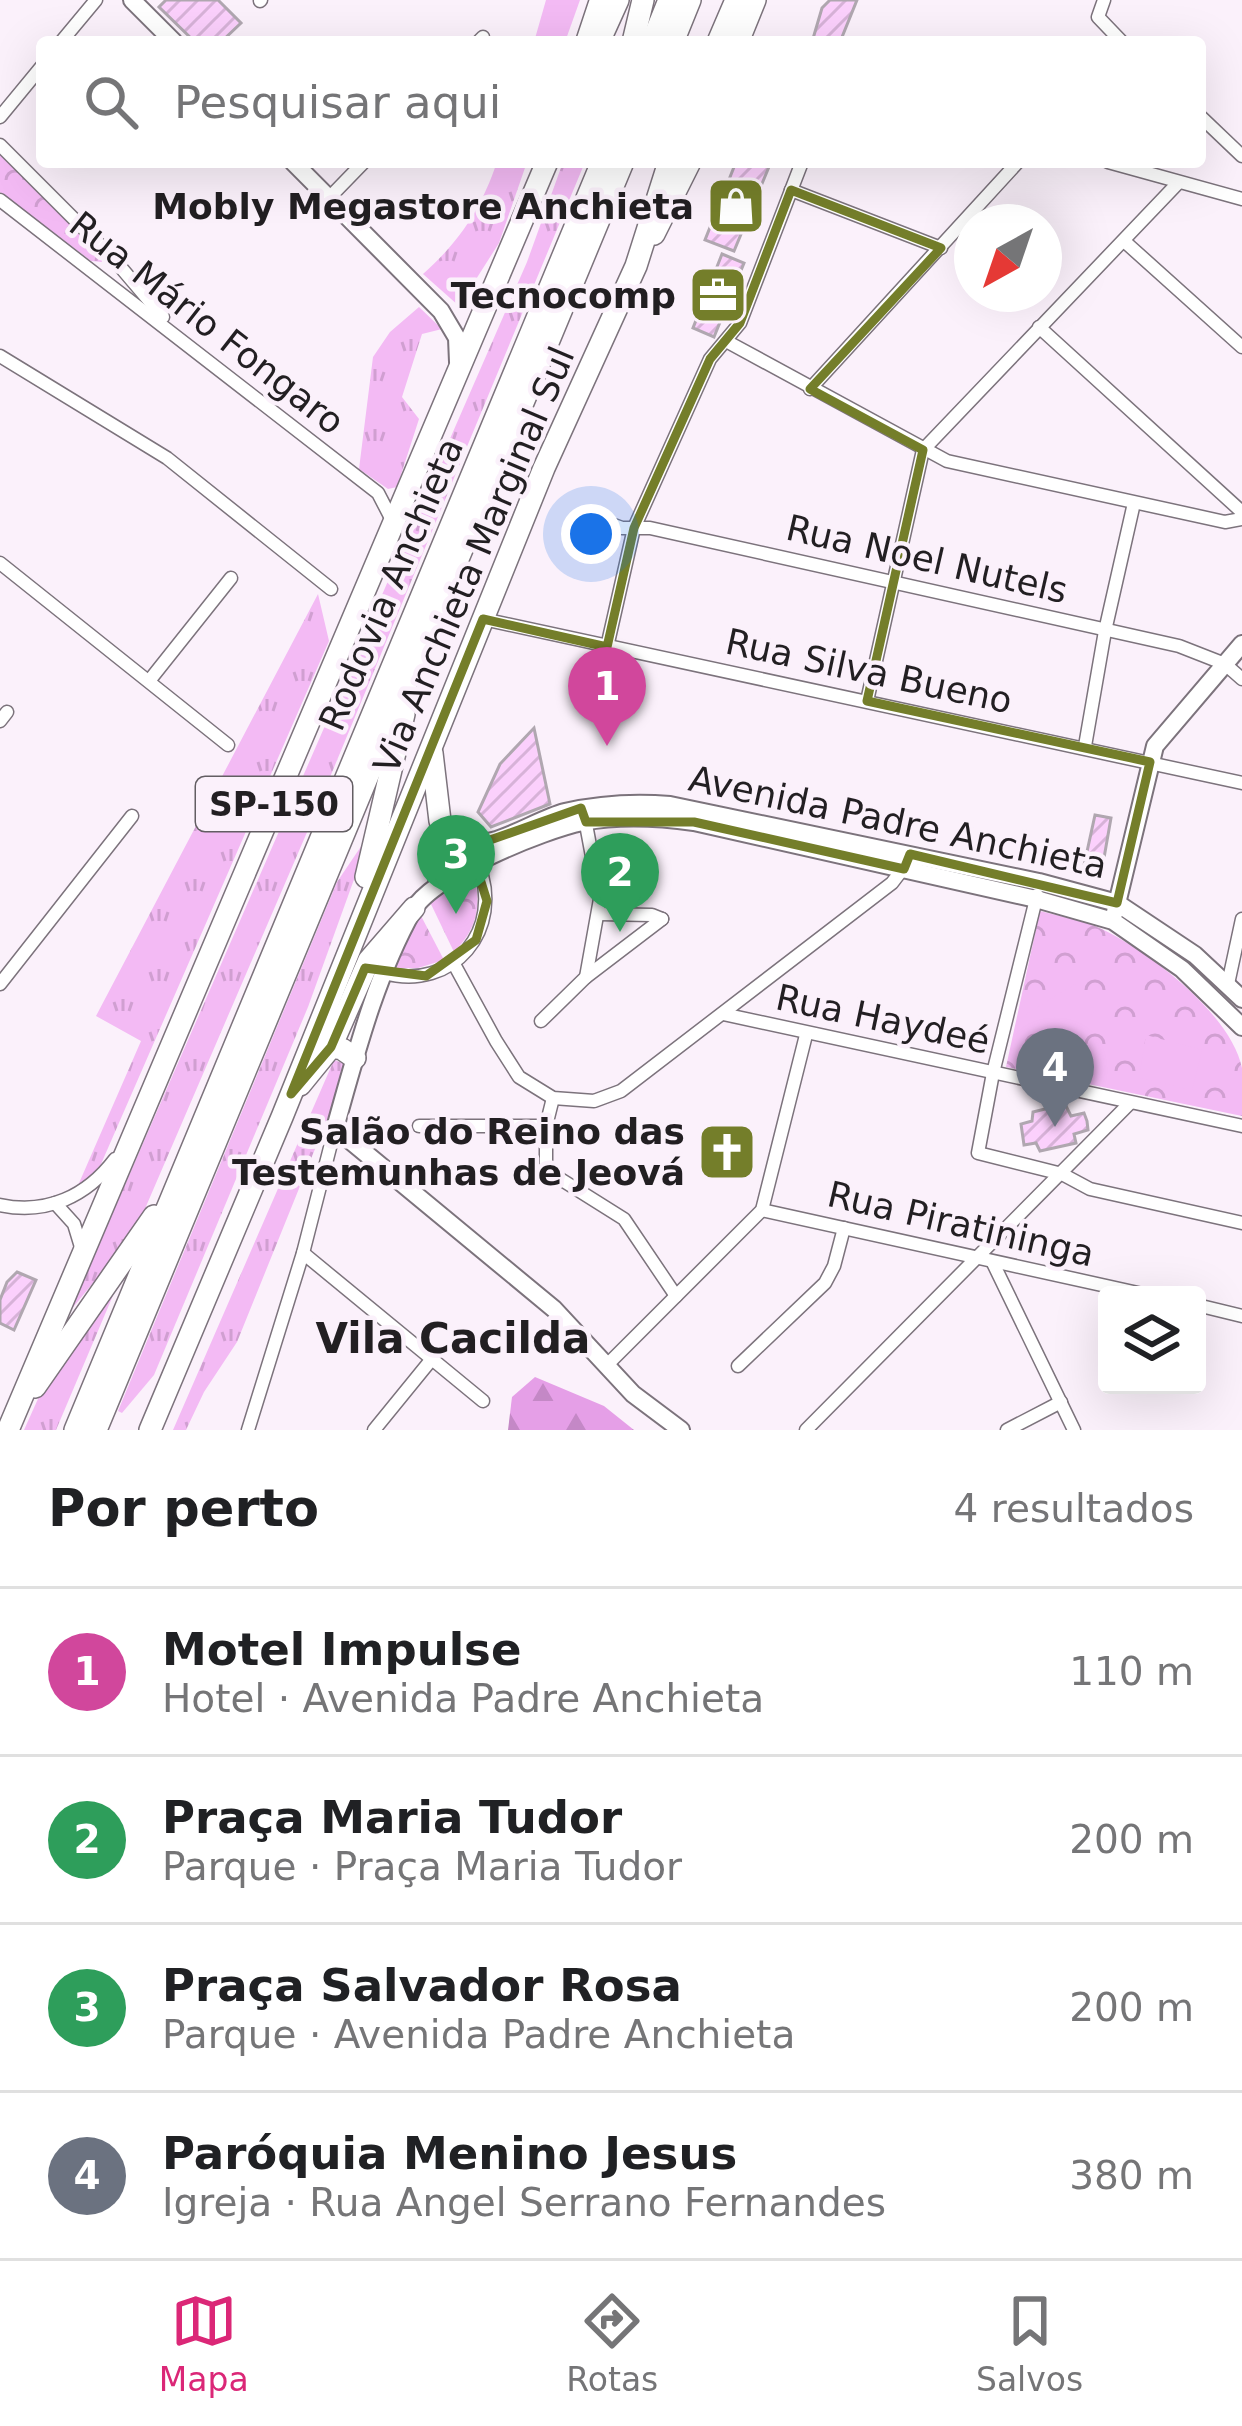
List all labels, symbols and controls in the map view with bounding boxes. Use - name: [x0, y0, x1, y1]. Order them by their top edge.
- search box: [36, 36, 1206, 168]
- icon: search: [78, 69, 144, 135]
- text: Pesquisar aqui: [174, 76, 501, 129]
- shop icon: Mobly Megastore Anchieta: [705, 175, 767, 237]
- place label: Mobly Megastore Anchieta: [152, 186, 694, 227]
- street label: Rua Mário Fongaro: [62, 203, 352, 443]
- north arrow: [954, 204, 1062, 312]
- office icon: Tecnocomp: [687, 264, 749, 326]
- place label: Tecnocomp: [451, 275, 676, 316]
- street label: Via Anchieta Marginal Sul: [365, 341, 583, 779]
- street label: Rodovia Anchieta: [311, 432, 471, 736]
- your location: [561, 504, 621, 564]
- street label: Rua Noel Nutels: [783, 507, 1071, 611]
- street label: Rua Silva Bueno: [722, 621, 1016, 721]
- pin: 1: [568, 647, 646, 746]
- street label: Avenida Padre Anchieta: [685, 758, 1111, 886]
- road number: SP-150: [196, 777, 352, 831]
- pin: 3: [417, 815, 495, 914]
- pin: 2: [581, 833, 659, 932]
- street label: Rua Haydeé: [772, 976, 994, 1062]
- pin: 4: [1016, 1028, 1094, 1127]
- place label: Salão do Reino das Testemunhas de Jeová: [232, 1111, 685, 1193]
- church icon: Salão do Reino das Testemunhas de Jeová: [696, 1121, 758, 1183]
- street label: Rua Piratininga: [824, 1173, 1098, 1275]
- map controls: [1098, 1286, 1206, 1394]
- button: layers: [1098, 1286, 1206, 1394]
- district label: Vila Cacilda: [316, 1314, 590, 1363]
- text: Por perto: [48, 1479, 319, 1538]
- text: 4 resultados: [954, 1486, 1194, 1531]
- text: Motel Impulse: [162, 1623, 521, 1676]
- text: 1: [73, 1649, 101, 1694]
- text: 110 m: [1069, 1649, 1194, 1694]
- text: Hotel · Avenida Padre Anchieta: [162, 1676, 764, 1721]
- text: Praça Maria Tudor: [162, 1791, 622, 1844]
- text: 2: [73, 1817, 101, 1862]
- text: 200 m: [1069, 1817, 1194, 1862]
- text: Parque · Praça Maria Tudor: [162, 1844, 682, 1889]
- text: Praça Salvador Rosa: [162, 1959, 682, 2012]
- text: 3: [73, 1985, 101, 2030]
- text: 200 m: [1069, 1985, 1194, 2030]
- text: Parque · Avenida Padre Anchieta: [162, 2012, 795, 2057]
- text: Paróquia Menino Jesus: [162, 2127, 737, 2180]
- text: 4: [73, 2153, 101, 2198]
- text: 380 m: [1069, 2153, 1194, 2198]
- text: Igreja · Rua Angel Serrano Fernandes: [162, 2180, 886, 2225]
- tab: Mapa: [159, 2288, 249, 2399]
- tab: Rotas: [566, 2288, 658, 2399]
- tab: Salvos: [976, 2288, 1083, 2399]

